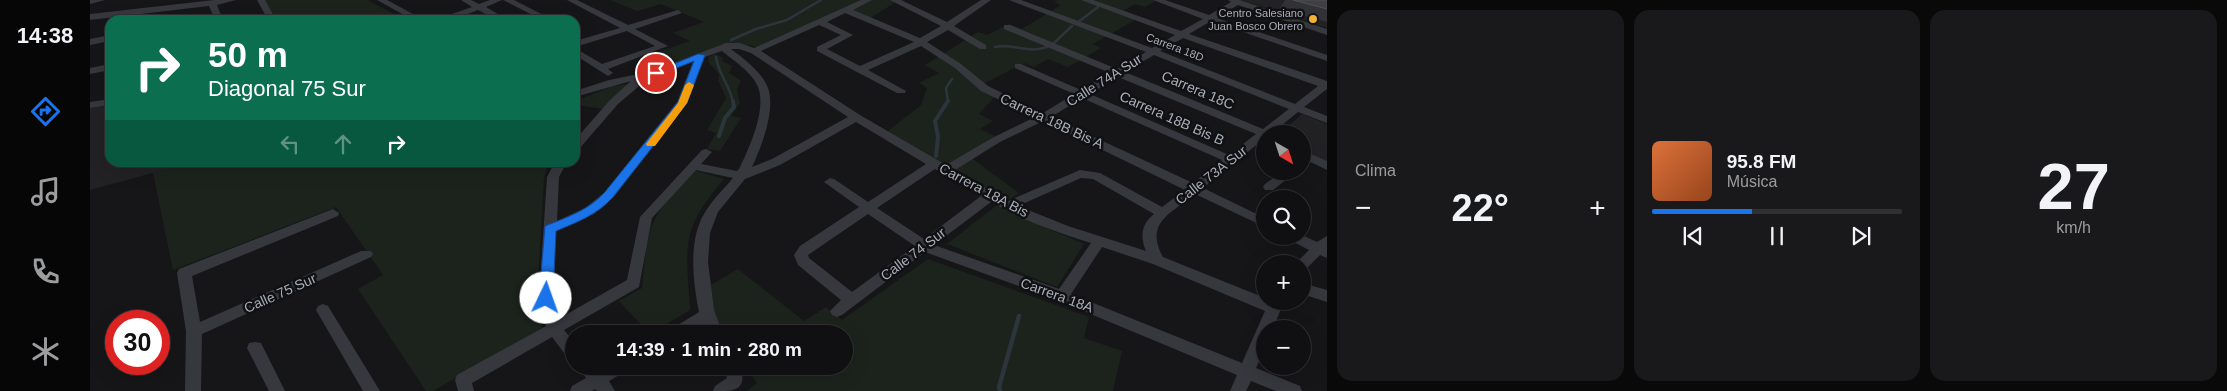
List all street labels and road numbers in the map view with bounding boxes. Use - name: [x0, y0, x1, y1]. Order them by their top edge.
- street label: Carrera 18D: [1145, 31, 1205, 63]
- street label: Calle 74A Sur: [1063, 50, 1145, 109]
- street label: Carrera 18C: [1159, 68, 1237, 112]
- street label: Carrera 18B Bis B: [1117, 88, 1227, 148]
- street label: Carrera 18B Bis A: [998, 90, 1107, 152]
- street label: Calle 73A Sur: [1172, 142, 1250, 208]
- street label: Carrera 18A Bis: [937, 160, 1031, 220]
- street label: Calle 74 Sur: [877, 224, 949, 284]
- street label: Calle 75 Sur: [242, 270, 319, 316]
- street label: Carrera 18A: [1018, 274, 1096, 316]

